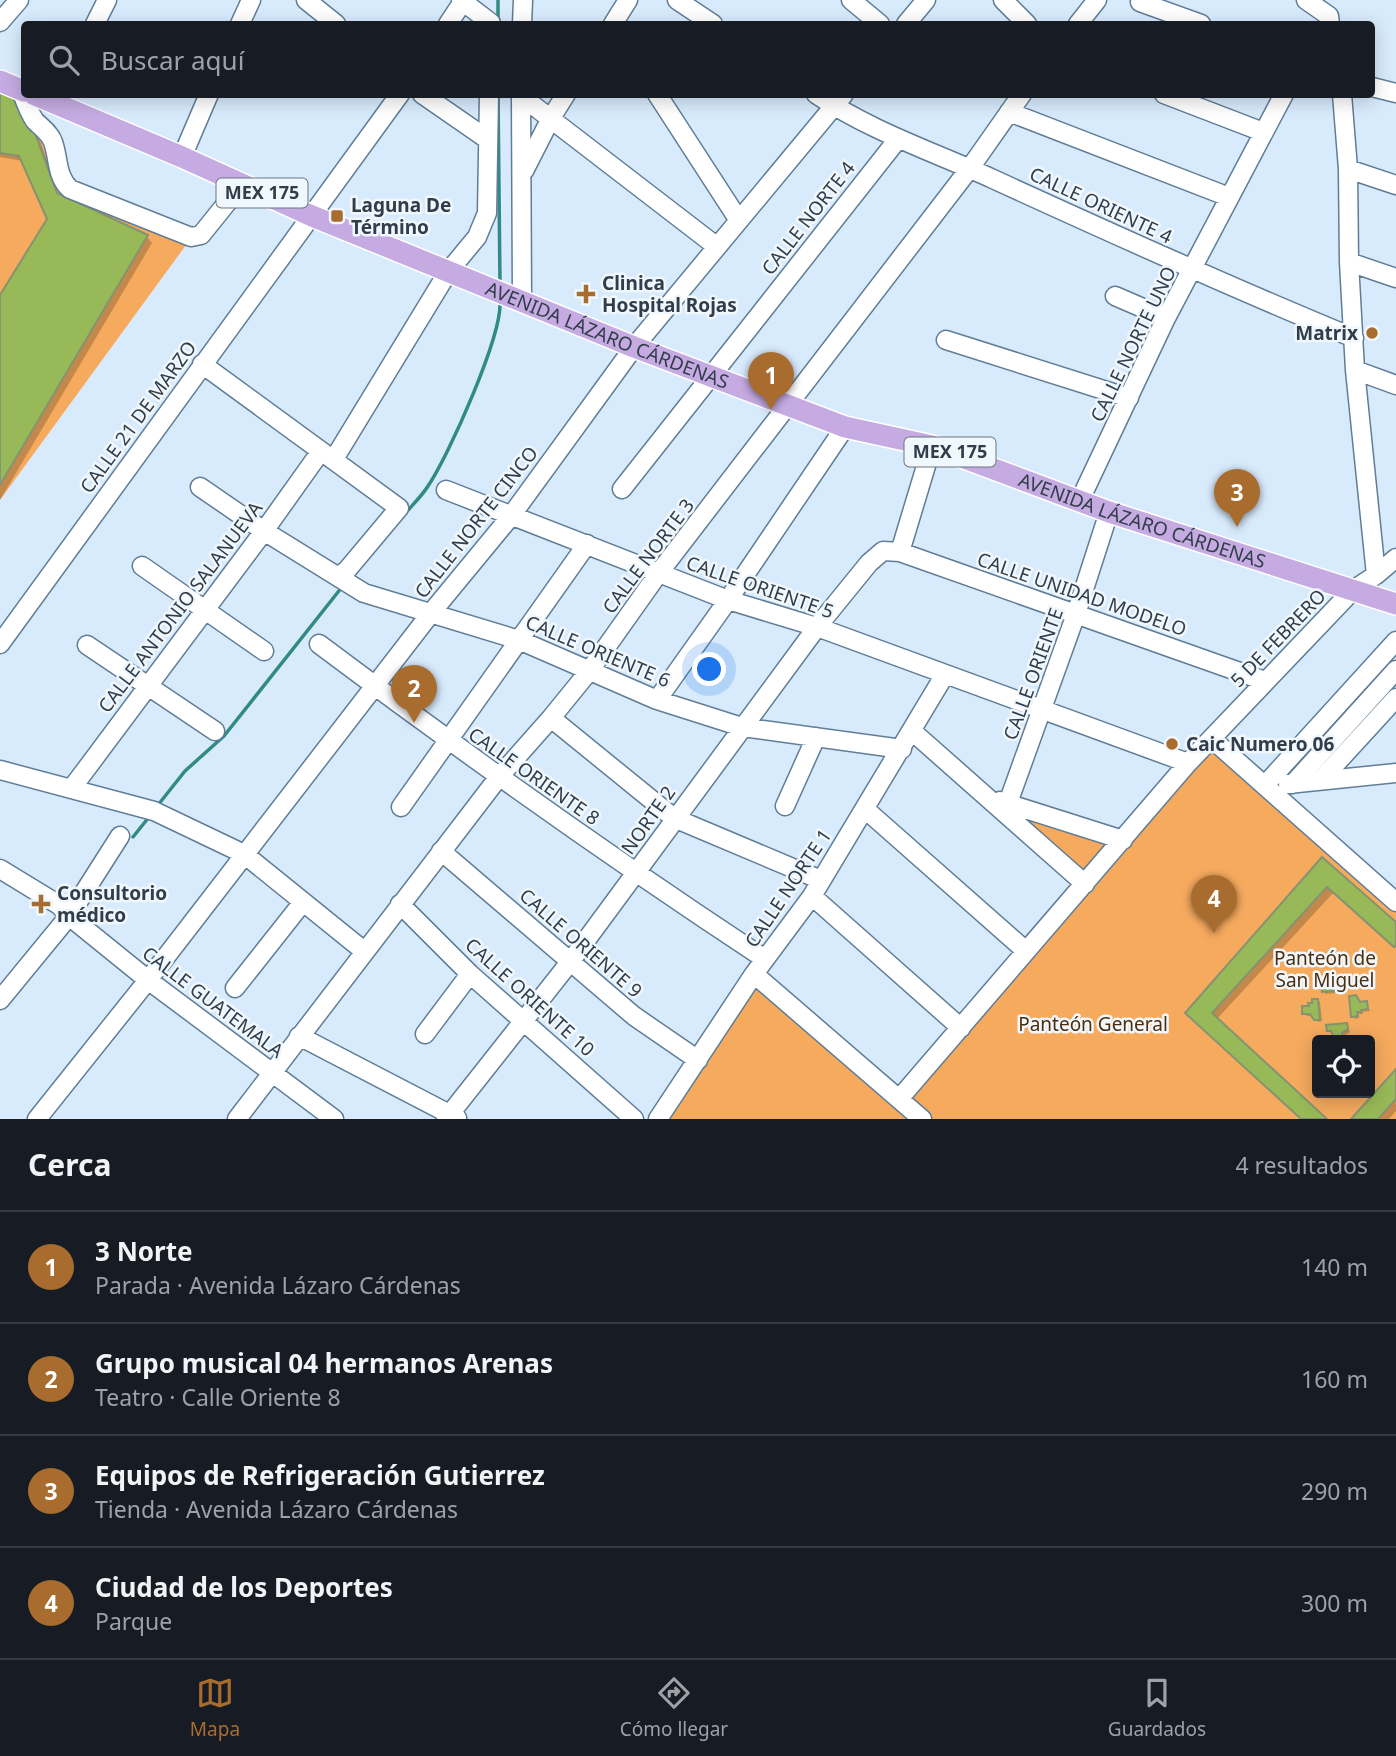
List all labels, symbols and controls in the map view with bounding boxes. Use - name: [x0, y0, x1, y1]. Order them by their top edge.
- search box: [21, 21, 1375, 98]
- icon: search: [45, 41, 83, 79]
- text: Buscar aquí: [101, 42, 244, 78]
- street label: CALLE NORTE 4: [755, 156, 861, 280]
- street label: CALLE ORIENTE 4: [1025, 161, 1177, 250]
- road number: MEX 175: [216, 178, 308, 208]
- place label: Laguna De Término: [351, 192, 451, 240]
- marker: Laguna De Término: [329, 208, 345, 224]
- street label: CALLE NORTE UNO: [1084, 262, 1182, 426]
- place label: Clinica Hospital Rojas: [602, 270, 737, 318]
- street label: AVENIDA LÁZARO CÁRDENAS: [482, 275, 733, 395]
- marker: Clinica Hospital Rojas: [576, 284, 596, 304]
- place label: Matrix: [1295, 320, 1358, 346]
- marker: Matrix: [1364, 325, 1380, 341]
- street label: CALLE 21 DE MARZO: [74, 336, 202, 498]
- pin: 1: [748, 352, 794, 410]
- road number: MEX 175: [904, 438, 996, 466]
- street label: CALLE NORTE CINCO: [408, 441, 544, 603]
- street label: AVENIDA LÁZARO CÁRDENAS: [1015, 467, 1269, 574]
- pin: 3: [1214, 469, 1260, 527]
- street label: CALLE NORTE 3: [596, 493, 700, 619]
- street label: CALLE ANTONIO SALANUEVA: [92, 495, 269, 718]
- street label: CALLE UNIDAD MODELO: [974, 546, 1190, 642]
- street label: CALLE ORIENTE 5: [683, 550, 837, 624]
- street label: 5 DE FEBRERO: [1225, 583, 1331, 693]
- street label: CALLE ORIENTE: [997, 604, 1069, 744]
- street label: CALLE ORIENTE 6: [522, 609, 674, 693]
- your location: [692, 652, 726, 686]
- pin: 2: [391, 665, 437, 723]
- street label: CALLE ORIENTE 8: [463, 721, 605, 831]
- place label: Caic Numero 06: [1186, 731, 1334, 757]
- marker: Caic Numero 06: [1164, 736, 1180, 752]
- street label: NORTE 2: [615, 781, 681, 859]
- street label: CALLE NORTE 1: [739, 824, 837, 952]
- pin: 4: [1191, 875, 1237, 933]
- place label: Consultorio médico: [57, 880, 167, 928]
- street label: CALLE ORIENTE 9: [514, 882, 648, 1004]
- marker: Consultorio médico: [31, 894, 51, 914]
- street label: CALLE ORIENTE 10: [460, 932, 600, 1062]
- street label: CALLE GUATEMALA: [137, 940, 290, 1064]
- park label: Panteón de San Miguel: [1274, 945, 1376, 993]
- park label: Panteón General: [1018, 1011, 1168, 1037]
- map controls: [1312, 1035, 1375, 1098]
- button: locate: [1312, 1035, 1375, 1098]
- text: Cerca: [28, 1144, 111, 1185]
- text: 4 resultados: [1235, 1149, 1368, 1181]
- text: 3 Norte: [95, 1233, 192, 1269]
- text: 1: [44, 1251, 58, 1283]
- text: 140 m: [1301, 1251, 1368, 1283]
- text: Parada · Avenida Lázaro Cárdenas: [95, 1269, 461, 1301]
- text: Grupo musical 04 hermanos Arenas: [95, 1345, 553, 1381]
- text: 2: [44, 1363, 58, 1395]
- text: 160 m: [1301, 1363, 1368, 1395]
- text: Teatro · Calle Oriente 8: [95, 1381, 341, 1413]
- text: Equipos de Refrigeración Gutierrez: [95, 1457, 545, 1493]
- text: 3: [44, 1475, 58, 1507]
- text: 290 m: [1301, 1475, 1368, 1507]
- text: Tienda · Avenida Lázaro Cárdenas: [95, 1493, 458, 1525]
- text: Ciudad de los Deportes: [95, 1569, 393, 1605]
- text: 4: [44, 1587, 58, 1619]
- text: 300 m: [1301, 1587, 1368, 1619]
- text: Parque: [95, 1605, 172, 1637]
- tab: Mapa: [190, 1674, 240, 1742]
- tab: Cómo llegar: [620, 1674, 728, 1742]
- tab: Guardados: [1108, 1674, 1206, 1742]

